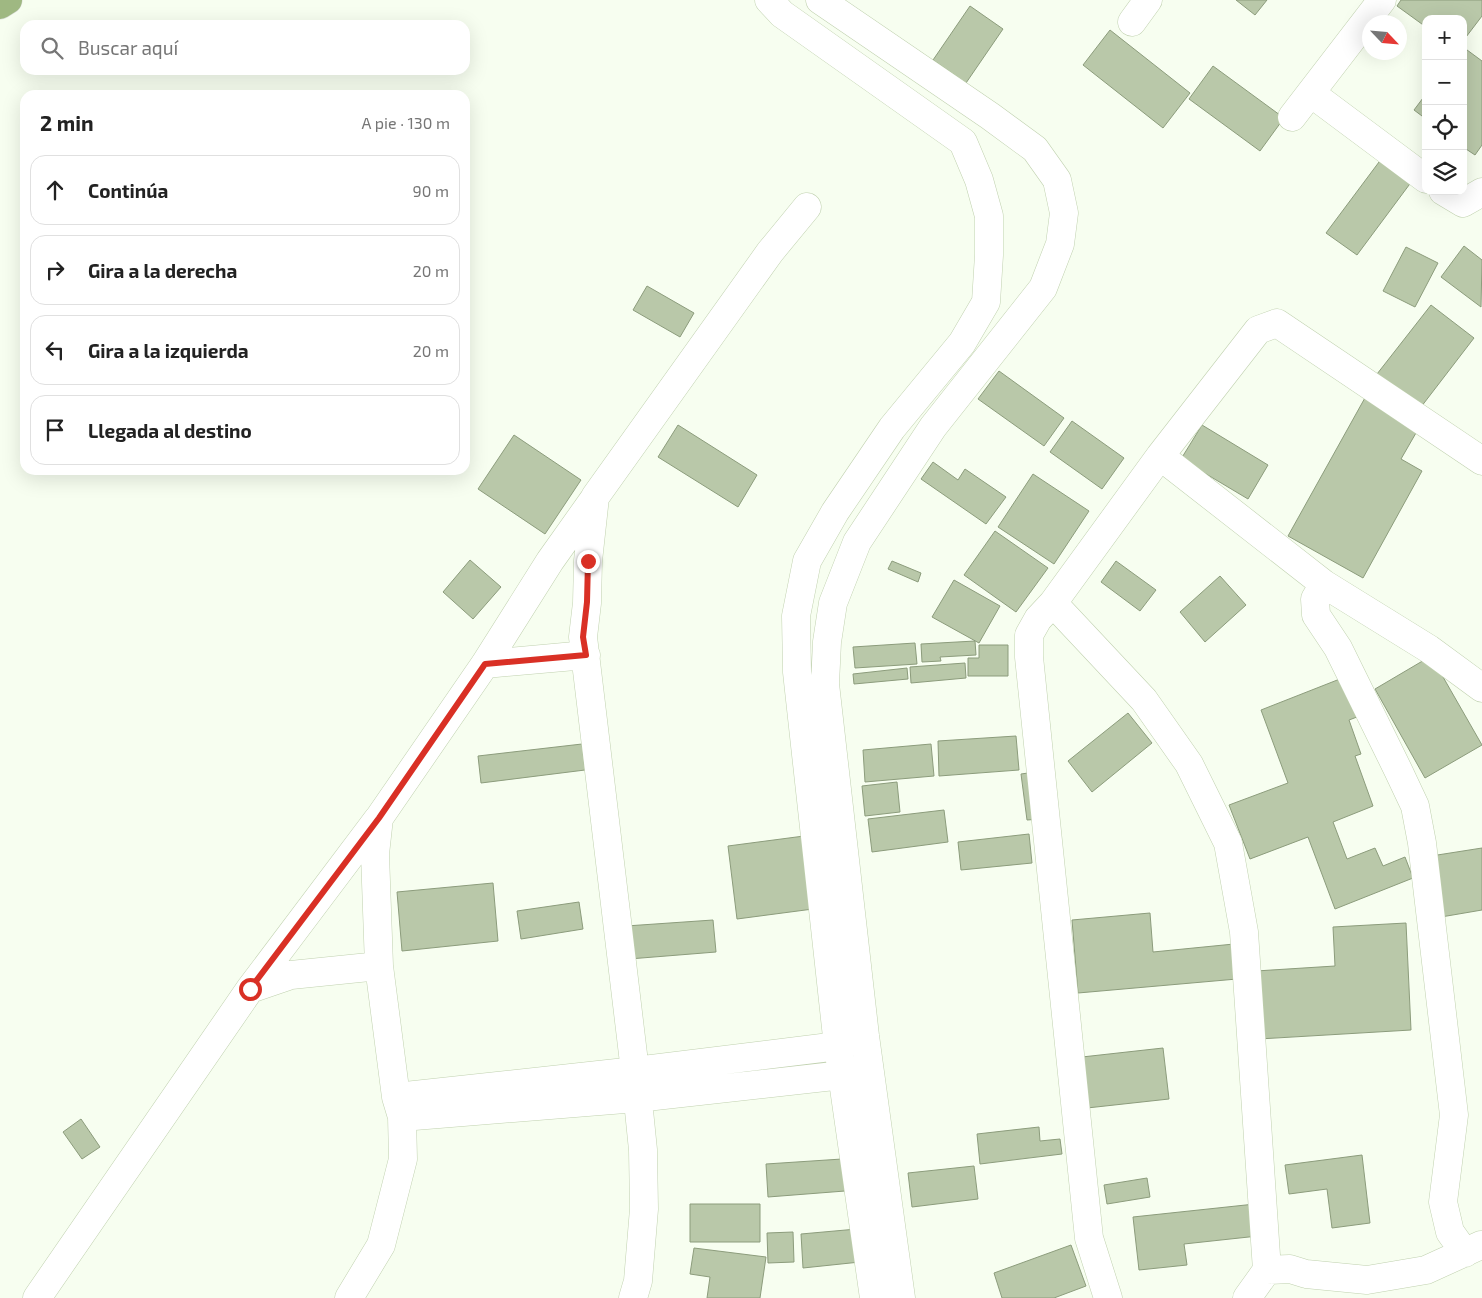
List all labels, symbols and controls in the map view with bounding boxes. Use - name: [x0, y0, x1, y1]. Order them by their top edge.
- north arrow: [1362, 15, 1407, 60]
- map controls: [1422, 15, 1467, 195]
- button: +: [1422, 15, 1467, 60]
- search box: [20, 20, 470, 75]
- icon: search: [38, 34, 66, 62]
- text: Buscar aquí: [78, 36, 178, 59]
- button: −: [1422, 60, 1467, 105]
- button: locate: [1422, 105, 1467, 150]
- text: 2 min: [40, 110, 94, 135]
- text: A pie · 130 m: [362, 113, 450, 132]
- button: layers: [1422, 150, 1467, 195]
- icon: ahead: [41, 176, 69, 204]
- text: Continúa: [88, 179, 168, 202]
- text: 90 m: [413, 181, 449, 200]
- icon: right: [41, 256, 69, 284]
- text: Gira a la derecha: [88, 259, 237, 282]
- text: 20 m: [413, 261, 449, 280]
- icon: left: [41, 336, 69, 364]
- text: Gira a la izquierda: [88, 339, 249, 362]
- text: 20 m: [413, 341, 449, 360]
- icon: arrive: [41, 416, 69, 444]
- text: Llegada al destino: [88, 419, 252, 442]
- route end: [577, 550, 600, 573]
- route start: [239, 978, 262, 1001]

